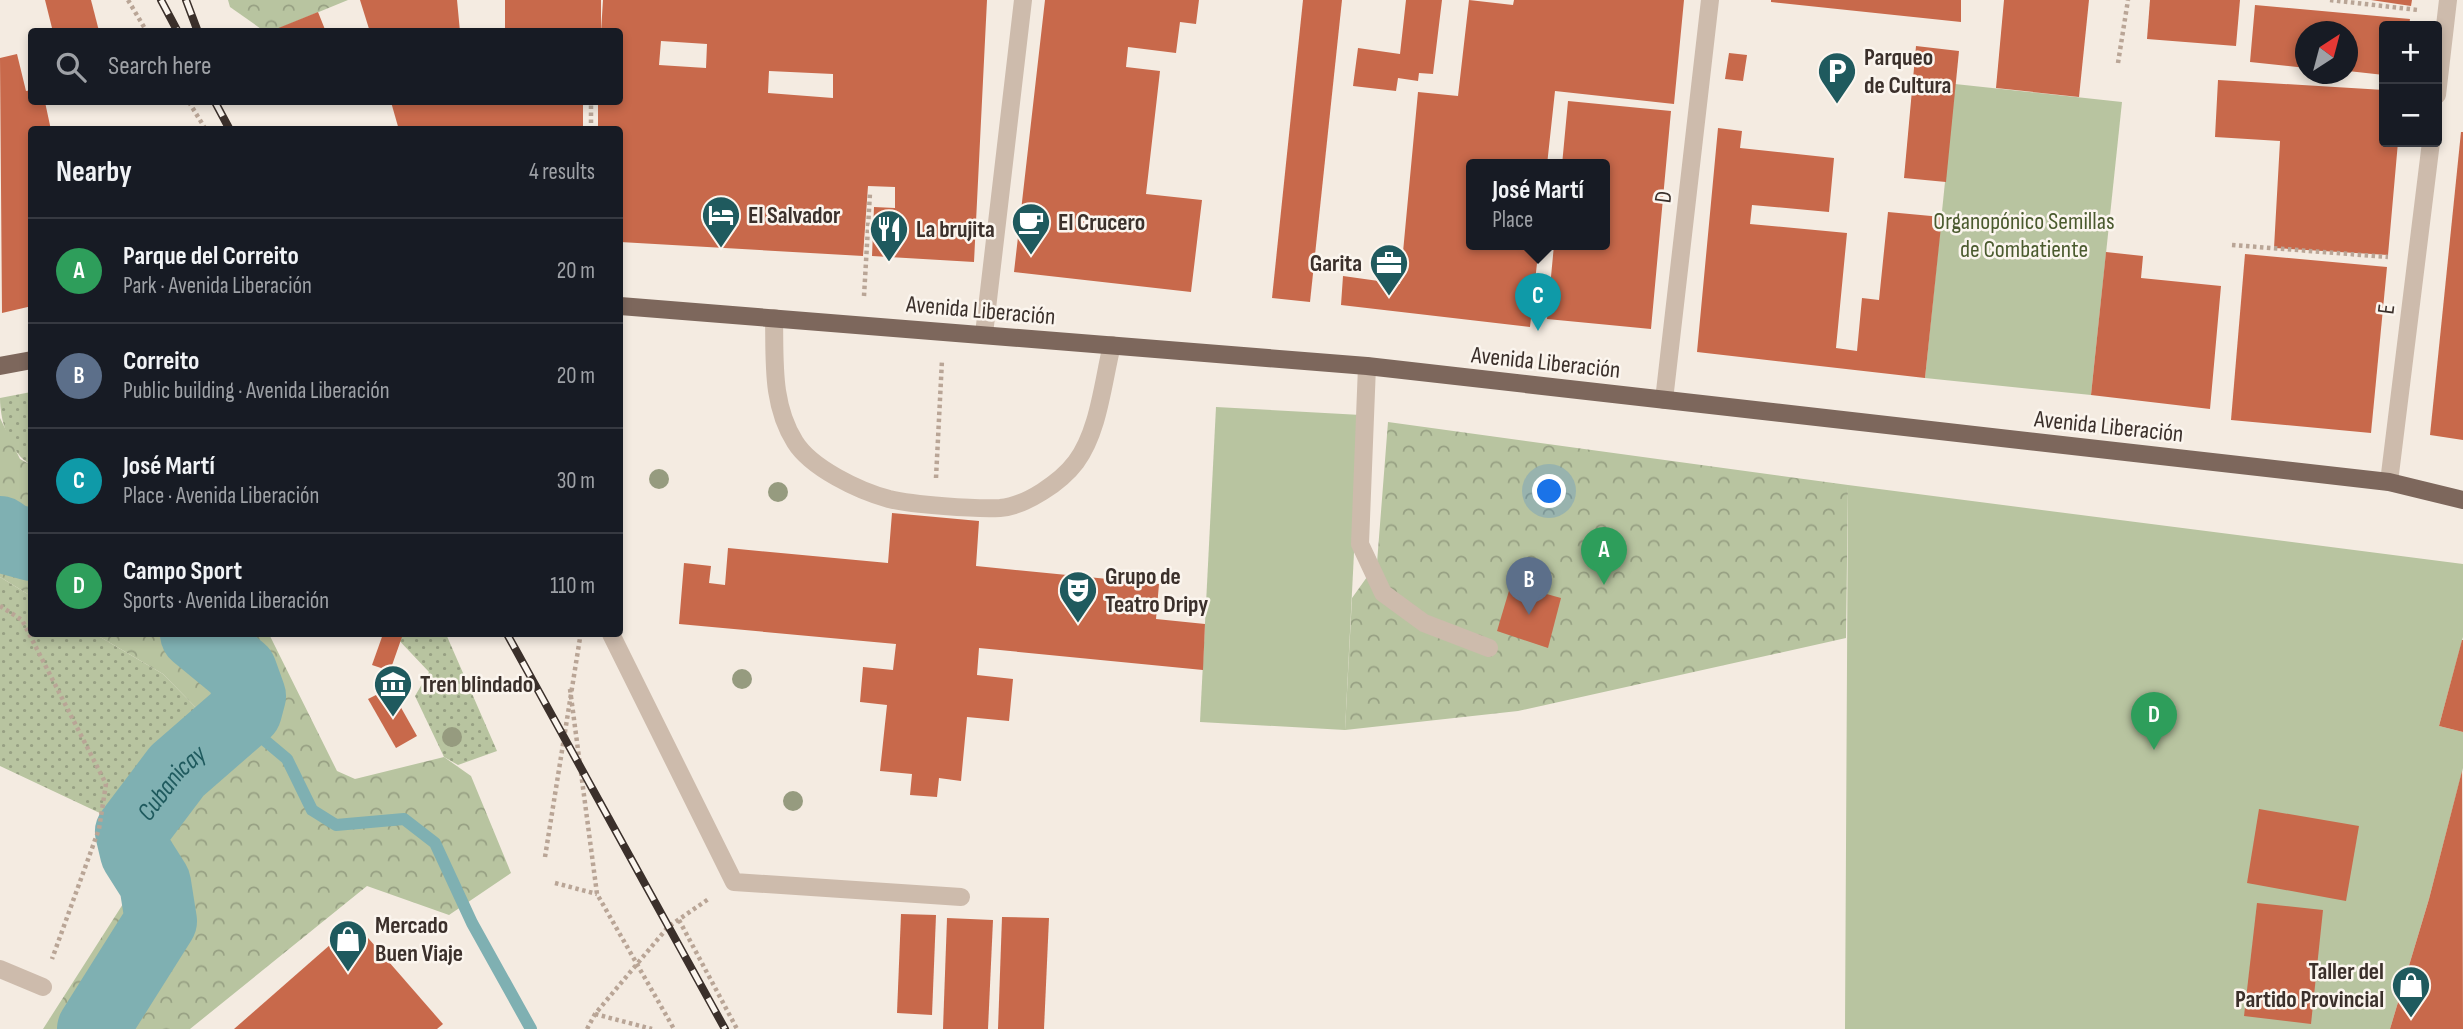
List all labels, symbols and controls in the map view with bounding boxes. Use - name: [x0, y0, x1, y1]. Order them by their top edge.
- north arrow: [2295, 21, 2358, 84]
- map controls: [2379, 21, 2442, 147]
- button: +: [2379, 21, 2442, 84]
- search box: [28, 28, 623, 105]
- place label: Parqueo de Cultura: [1864, 43, 1951, 100]
- icon: search: [52, 48, 90, 86]
- parking icon: Parqueo de Cultura: [1816, 50, 1858, 105]
- text: Search here: [108, 51, 211, 82]
- button: −: [2379, 84, 2442, 147]
- text: Nearby: [56, 154, 132, 190]
- text: 4 results: [529, 158, 595, 186]
- popup: [1466, 159, 1610, 250]
- text: José Martí: [1492, 175, 1584, 206]
- street label: D: [1648, 189, 1679, 205]
- hotel icon: El Salvador: [700, 194, 742, 249]
- place label: El Salvador: [748, 201, 841, 230]
- cafe icon: El Crucero: [1010, 201, 1052, 256]
- text: Place: [1492, 206, 1533, 234]
- park label: Organopónico Semillas de Combatiente: [1933, 207, 2115, 264]
- restaurant icon: La brujita: [868, 208, 910, 263]
- place label: El Crucero: [1058, 208, 1145, 237]
- place label: La brujita: [916, 215, 995, 244]
- text: Parque del Correito: [123, 241, 299, 272]
- office icon: Garita: [1368, 242, 1410, 297]
- place label: Garita: [1310, 249, 1362, 278]
- text: A: [74, 257, 84, 285]
- text: 20 m: [557, 257, 595, 285]
- text: Park · Avenida Liberación: [123, 272, 312, 300]
- pin: C: [1515, 273, 1561, 331]
- street label: Avenida Liberación: [904, 289, 1057, 331]
- street label: E: [2372, 302, 2401, 316]
- street label: Avenida Liberación: [1469, 340, 1622, 385]
- text: Correito: [123, 346, 199, 377]
- text: B: [74, 362, 84, 390]
- text: 20 m: [557, 362, 595, 390]
- text: Public building · Avenida Liberación: [123, 377, 390, 405]
- street label: Avenida Liberación: [2032, 404, 2185, 449]
- text: José Martí: [123, 451, 215, 482]
- text: C: [73, 467, 85, 495]
- text: 30 m: [557, 467, 595, 495]
- your location: [1532, 474, 1566, 508]
- text: Place · Avenida Liberación: [123, 482, 319, 510]
- pin: A: [1581, 527, 1627, 585]
- text: Campo Sport: [123, 556, 242, 587]
- pin: B: [1506, 557, 1552, 615]
- place label: Grupo de Teatro Dripy: [1105, 562, 1208, 619]
- theatre icon: Grupo de Teatro Dripy: [1057, 569, 1099, 624]
- text: D: [73, 572, 85, 600]
- text: 110 m: [550, 572, 595, 600]
- text: Sports · Avenida Liberación: [123, 587, 329, 615]
- museum icon: Tren blindado: [372, 663, 414, 718]
- place label: Tren blindado: [420, 670, 533, 699]
- pin: D: [2131, 692, 2177, 750]
- water label: Cubanicay: [131, 738, 214, 827]
- place label: Mercado Buen Viaje: [375, 911, 463, 968]
- shop icon: Mercado Buen Viaje: [327, 918, 369, 973]
- place label: Taller del Partido Provincial: [2235, 957, 2384, 1014]
- shop icon: Taller del Partido Provincial: [2390, 964, 2432, 1019]

